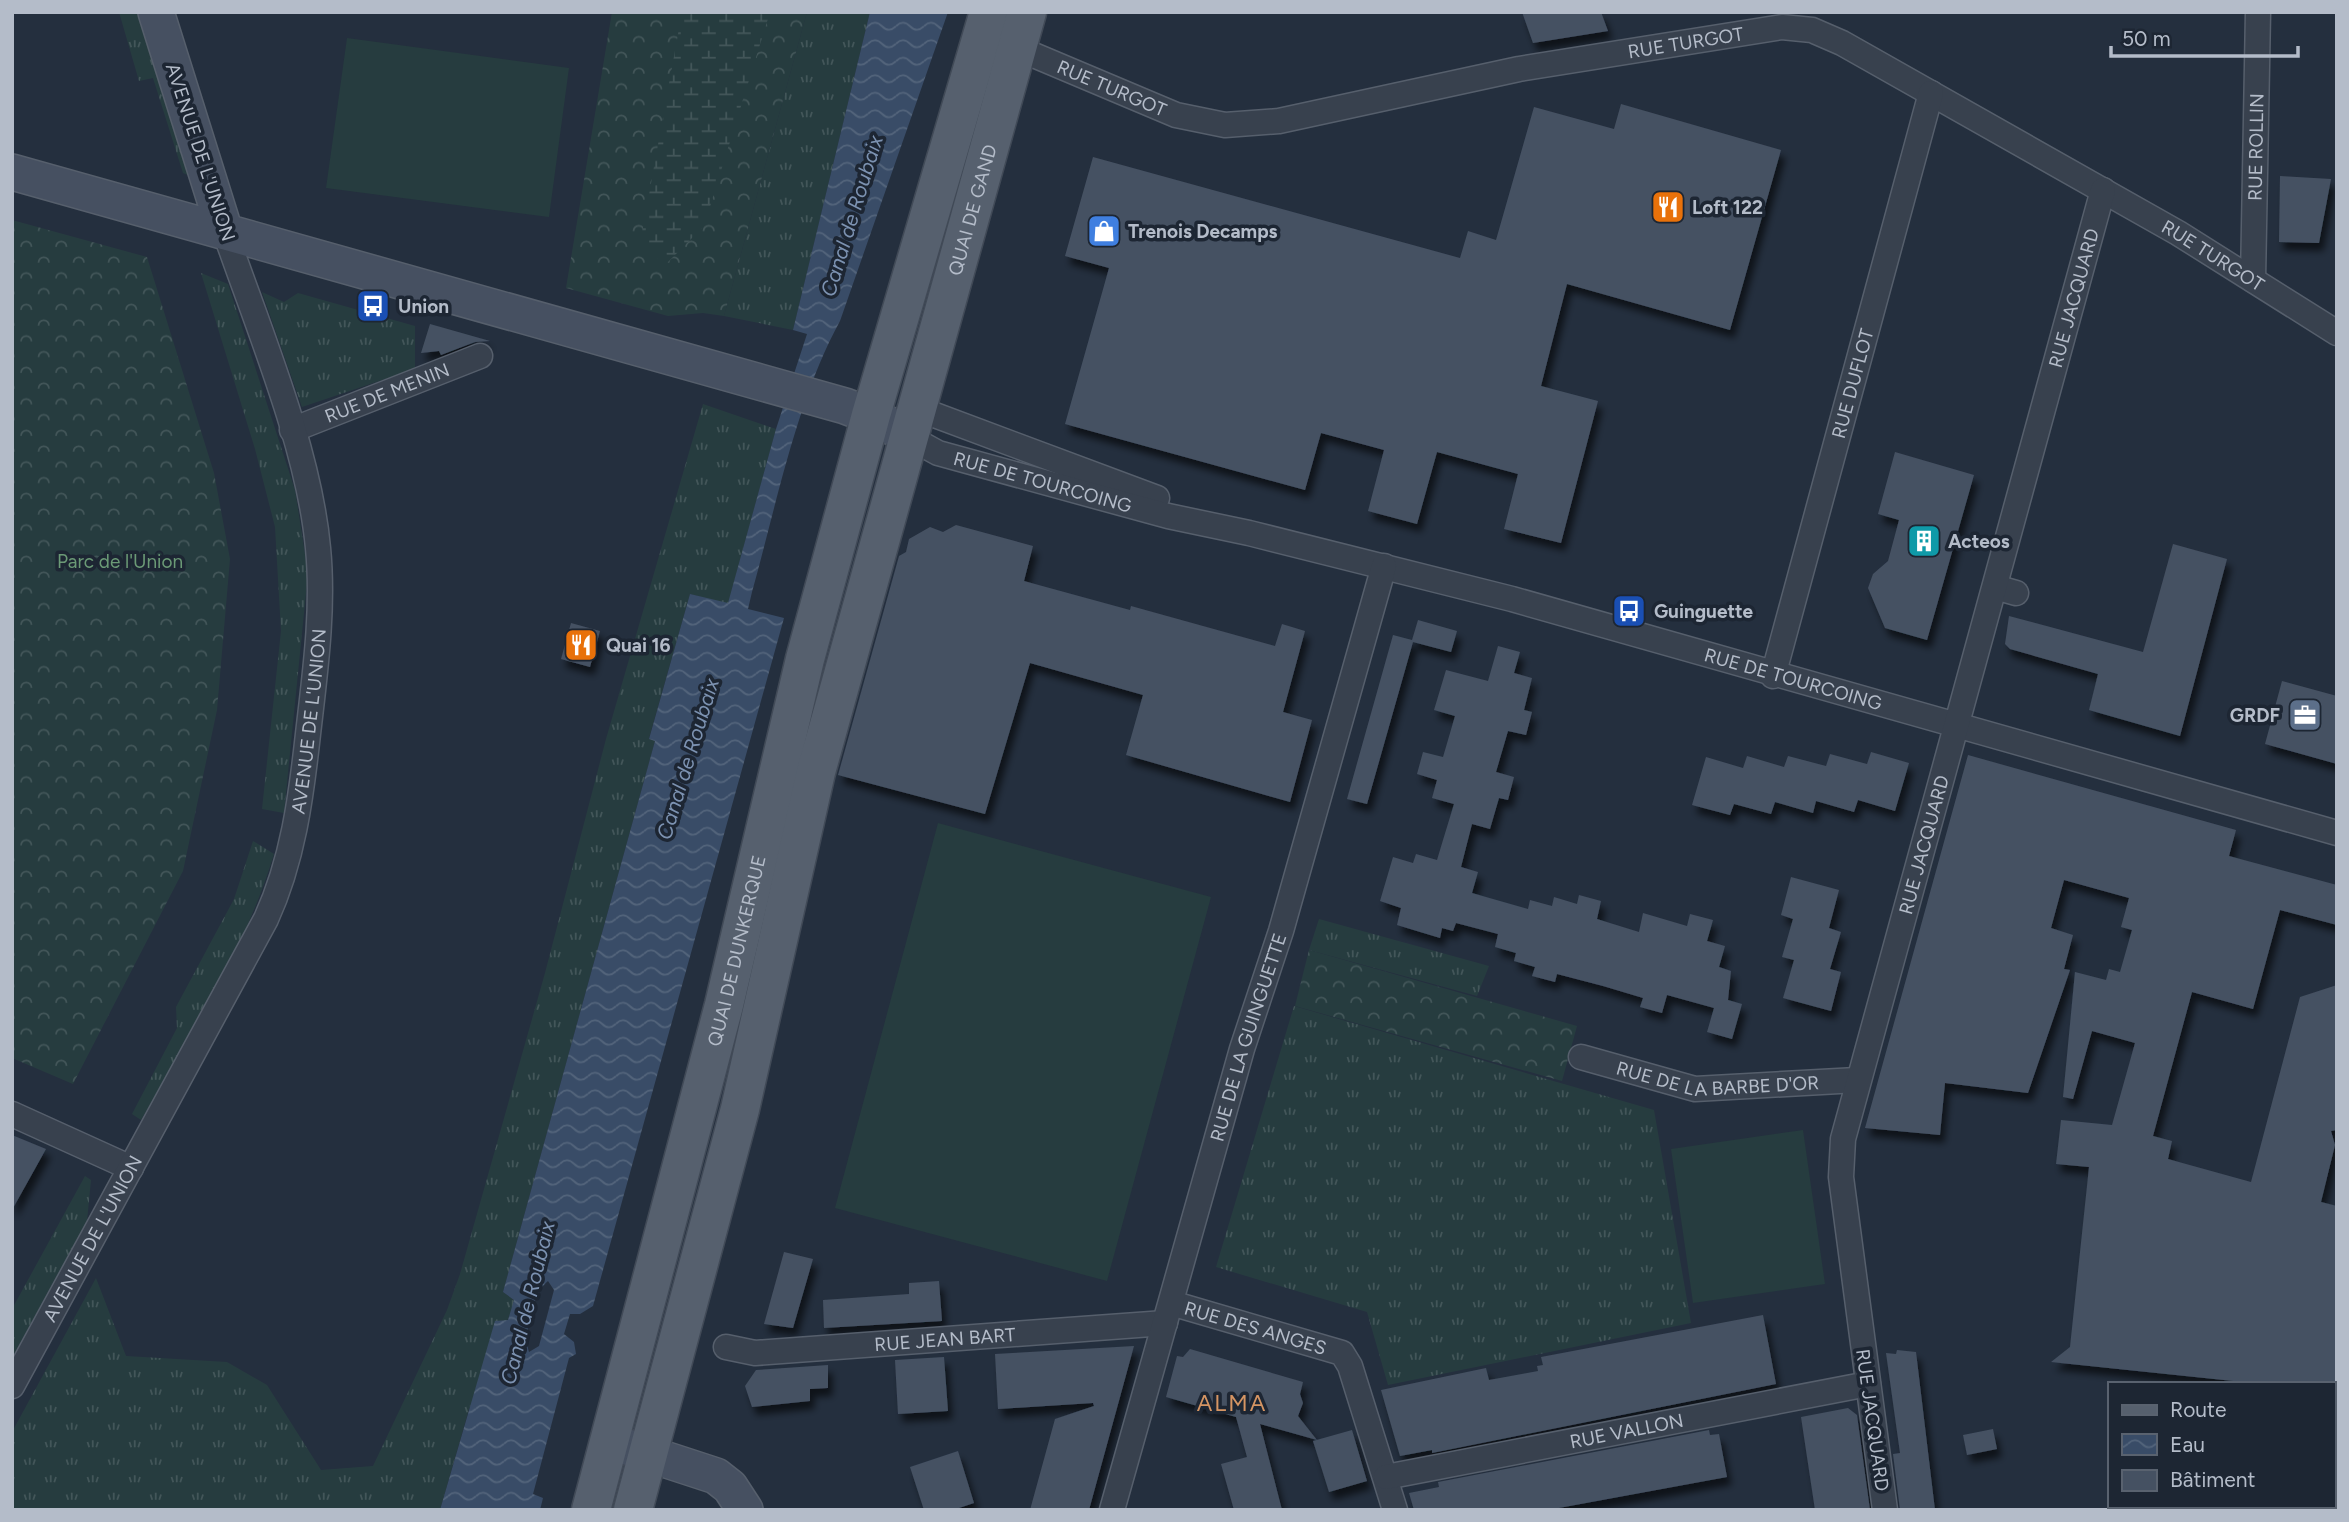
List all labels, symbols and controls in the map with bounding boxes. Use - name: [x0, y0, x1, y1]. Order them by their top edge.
- scale bar: [2111, 14, 2298, 58]
- street label: RUE TURGOT: [1626, 22, 1746, 63]
- text: 50 m: [2122, 26, 2171, 51]
- street label: RUE TURGOT: [1053, 55, 1170, 122]
- street label: AVENUE DE L'UNION: [161, 60, 240, 244]
- street label: RUE ROLLIN: [2243, 93, 2268, 201]
- water label: Canal de Roubaix: [815, 131, 888, 299]
- street label: QUAI DE GAND: [943, 142, 1002, 278]
- restaurant icon: Loft 122: [1649, 188, 1687, 226]
- place label: Loft 122: [1692, 196, 1763, 219]
- shop icon: Trenois Decamps: [1085, 212, 1123, 250]
- street label: RUE TURGOT: [2157, 215, 2269, 297]
- place label: Trenois Decamps: [1128, 220, 1278, 243]
- street label: RUE JACQUARD: [2044, 226, 2104, 370]
- bus stop icon: Union: [354, 287, 392, 325]
- place label: Union: [398, 295, 449, 318]
- street label: RUE DUFLOT: [1827, 326, 1879, 441]
- street label: RUE DE MENIN: [321, 358, 453, 428]
- street label: RUE DE TOURCOING: [951, 447, 1134, 518]
- building icon: Acteos: [1905, 522, 1943, 560]
- place label: Acteos: [1948, 530, 2010, 553]
- park label: Parc de l'Union: [57, 550, 183, 573]
- bus stop icon: Guinguette: [1610, 592, 1648, 630]
- place label: Guinguette: [1654, 600, 1754, 623]
- restaurant icon: Quai 16: [562, 626, 600, 664]
- street label: AVENUE DE L'UNION: [286, 628, 331, 815]
- place label: Quai 16: [606, 634, 670, 657]
- street label: RUE DE TOURCOING: [1702, 643, 1885, 715]
- water label: Canal de Roubaix: [651, 674, 724, 842]
- office icon: GRDF: [2286, 696, 2324, 734]
- place label: GRDF: [2230, 704, 2280, 727]
- street label: RUE JACQUARD: [1894, 773, 1954, 917]
- street label: QUAI DE DUNKERQUE: [703, 853, 771, 1049]
- street label: RUE DE LA GUINGUETTE: [1206, 930, 1292, 1144]
- street label: RUE DE LA BARBE D'OR: [1614, 1057, 1820, 1101]
- street label: AVENUE DE L'UNION: [38, 1151, 147, 1326]
- water label: Canal de Roubaix: [495, 1218, 560, 1387]
- street label: RUE DES ANGES: [1182, 1297, 1329, 1360]
- street label: RUE JEAN BART: [874, 1323, 1017, 1356]
- street label: RUE JACQUARD: [1851, 1348, 1894, 1493]
- legend: [2108, 1382, 2335, 1508]
- district label: ALMA: [1197, 1389, 1267, 1417]
- text: Route: [2170, 1397, 2226, 1422]
- street label: RUE VALLON: [1568, 1409, 1686, 1453]
- text: Eau: [2170, 1432, 2205, 1457]
- text: Bâtiment: [2170, 1467, 2255, 1492]

